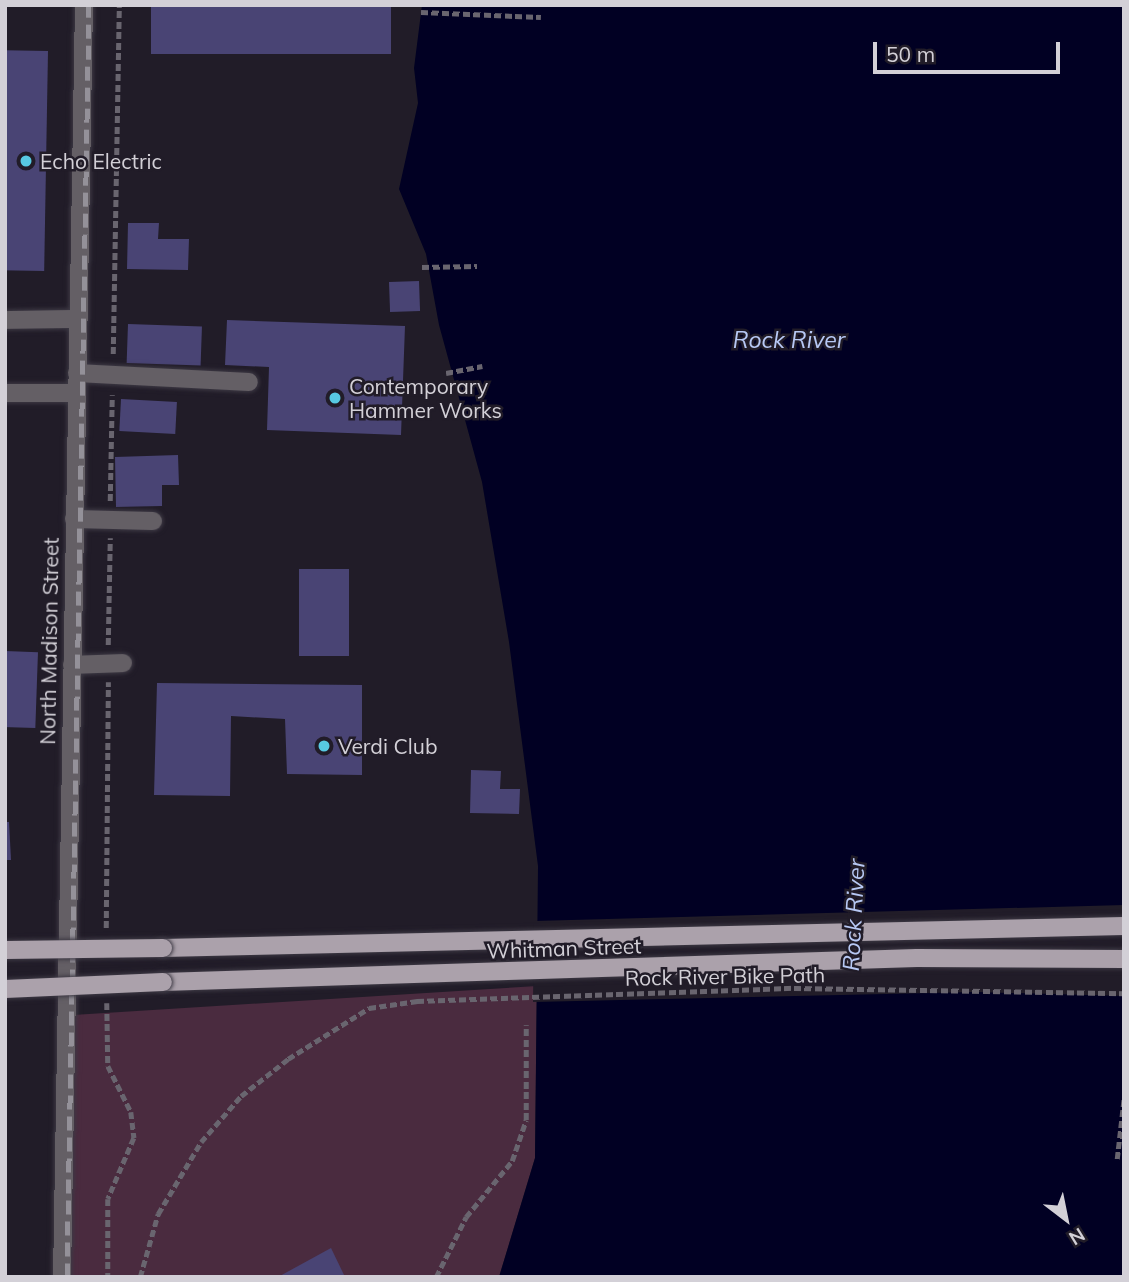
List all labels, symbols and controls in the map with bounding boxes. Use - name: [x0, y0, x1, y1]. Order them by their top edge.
- scale bar: [877, 28, 1064, 72]
- text: 50 m: [886, 41, 935, 67]
- place label: Echo Electric: [40, 148, 162, 174]
- marker: Echo Electric: [18, 153, 34, 169]
- water label: Rock River: [733, 326, 845, 354]
- place label: Contemporary Hammer Works: [349, 373, 502, 423]
- marker: Contemporary Hammer Works: [327, 390, 343, 406]
- street label: North Madison Street: [35, 537, 63, 745]
- place label: Verdi Club: [338, 733, 437, 759]
- marker: Verdi Club: [316, 738, 332, 754]
- water label: Rock River: [837, 858, 871, 972]
- street label: Whitman Street: [486, 933, 642, 963]
- street label: Rock River Bike Path: [625, 962, 825, 990]
- north arrow: [1031, 1184, 1101, 1254]
- text: N: [1065, 1223, 1090, 1251]

